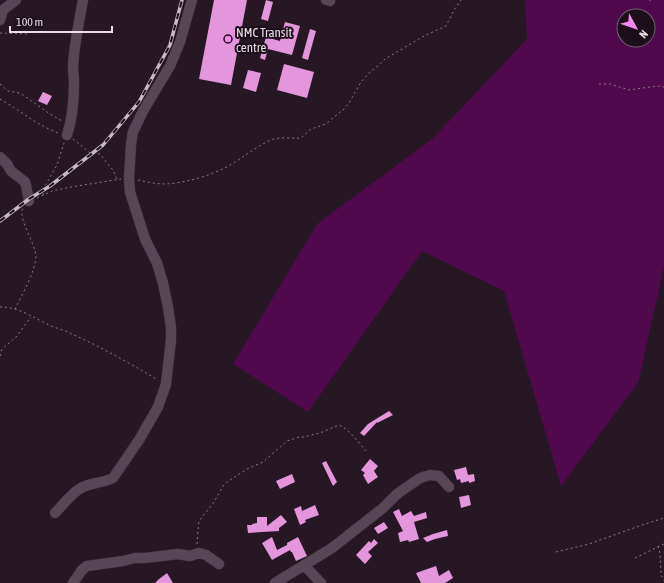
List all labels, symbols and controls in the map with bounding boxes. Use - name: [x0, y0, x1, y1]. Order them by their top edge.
- scale bar: [10, 8, 112, 34]
- north arrow: [616, 8, 656, 48]
- text: 100 m: [16, 15, 43, 29]
- place label: NMC Transit centre: [236, 25, 292, 55]
- text: N: [637, 28, 650, 41]
- marker: NMC Transit centre: [223, 34, 233, 44]

